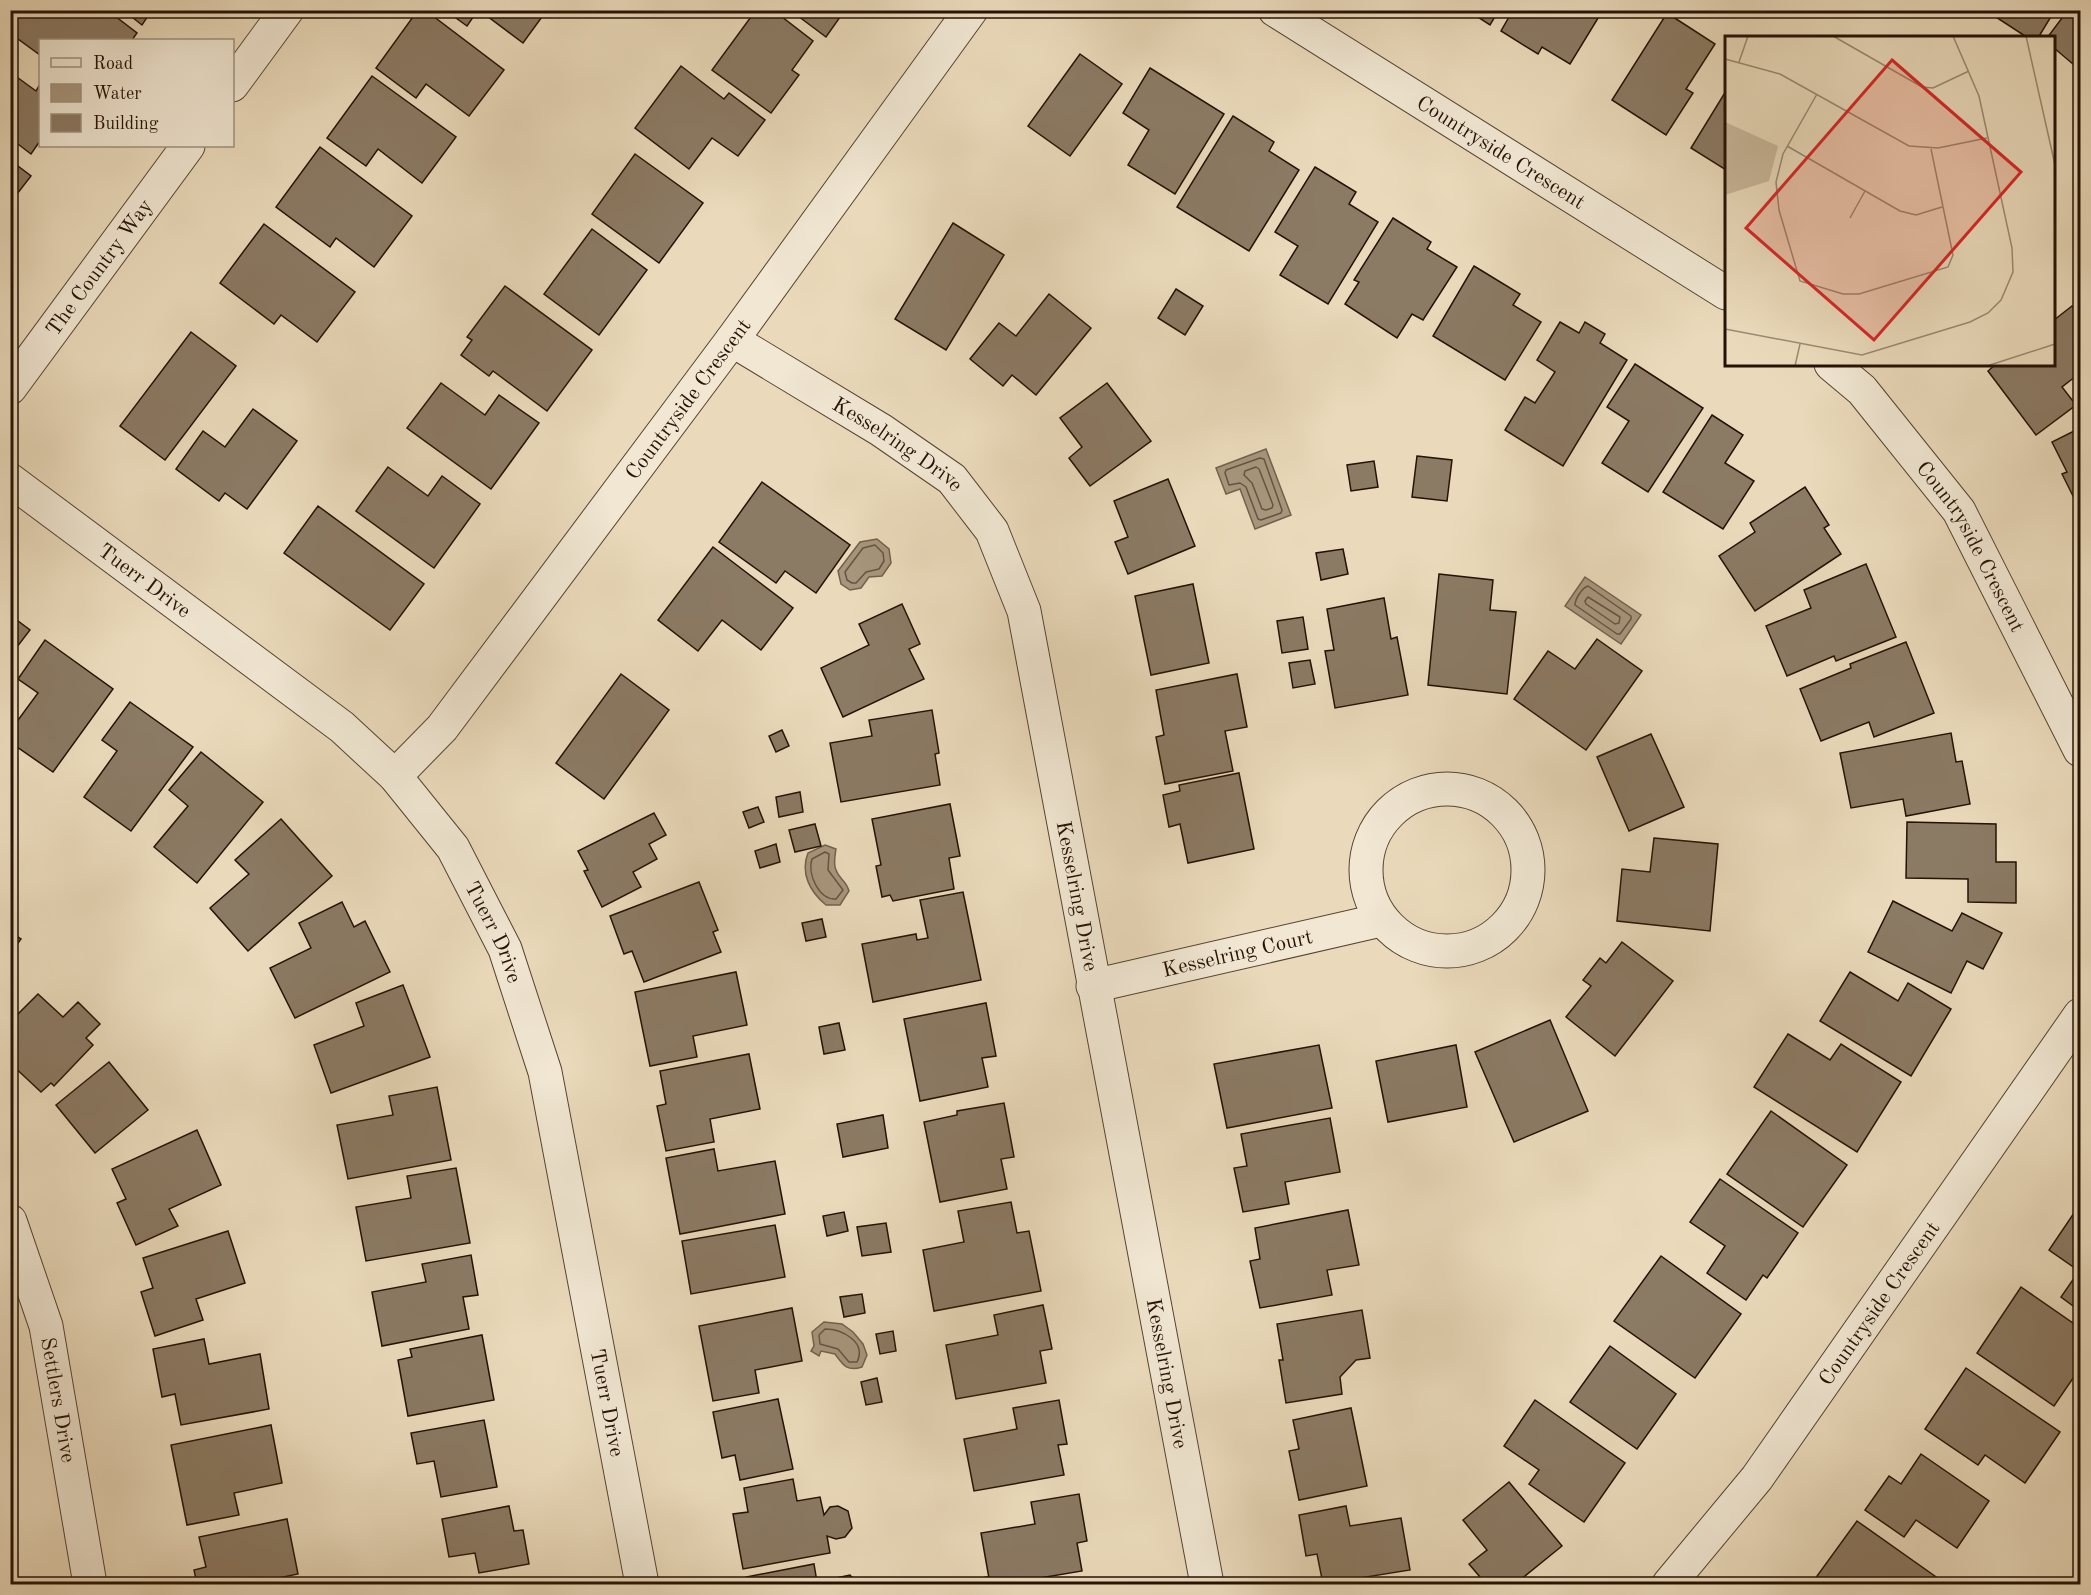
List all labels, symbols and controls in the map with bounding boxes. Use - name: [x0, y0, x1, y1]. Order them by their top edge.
- inset map: [1725, 36, 2055, 366]
- legend: [39, 39, 234, 147]
- text: Road: [93, 55, 133, 73]
- text: Water: [93, 85, 142, 103]
- street label: Countryside Crescent: [1412, 93, 1588, 214]
- text: Building: [93, 115, 159, 133]
- street label: The Country Way: [43, 196, 157, 340]
- street label: Countryside Crescent: [623, 316, 756, 484]
- street label: Kesselring Drive: [828, 394, 966, 496]
- street label: Countryside Crescent: [1912, 458, 2027, 636]
- street label: Tuerr Drive: [94, 540, 194, 623]
- street label: Kesselring Drive: [1052, 819, 1101, 973]
- street label: Tuerr Drive: [460, 878, 524, 986]
- street label: Kesselring Court: [1160, 927, 1315, 982]
- street label: Countryside Crescent: [1816, 1218, 1944, 1390]
- street label: Kesselring Drive: [1142, 1297, 1190, 1451]
- street label: Settlers Drive: [36, 1336, 78, 1464]
- street label: Tuerr Drive: [586, 1347, 627, 1459]

